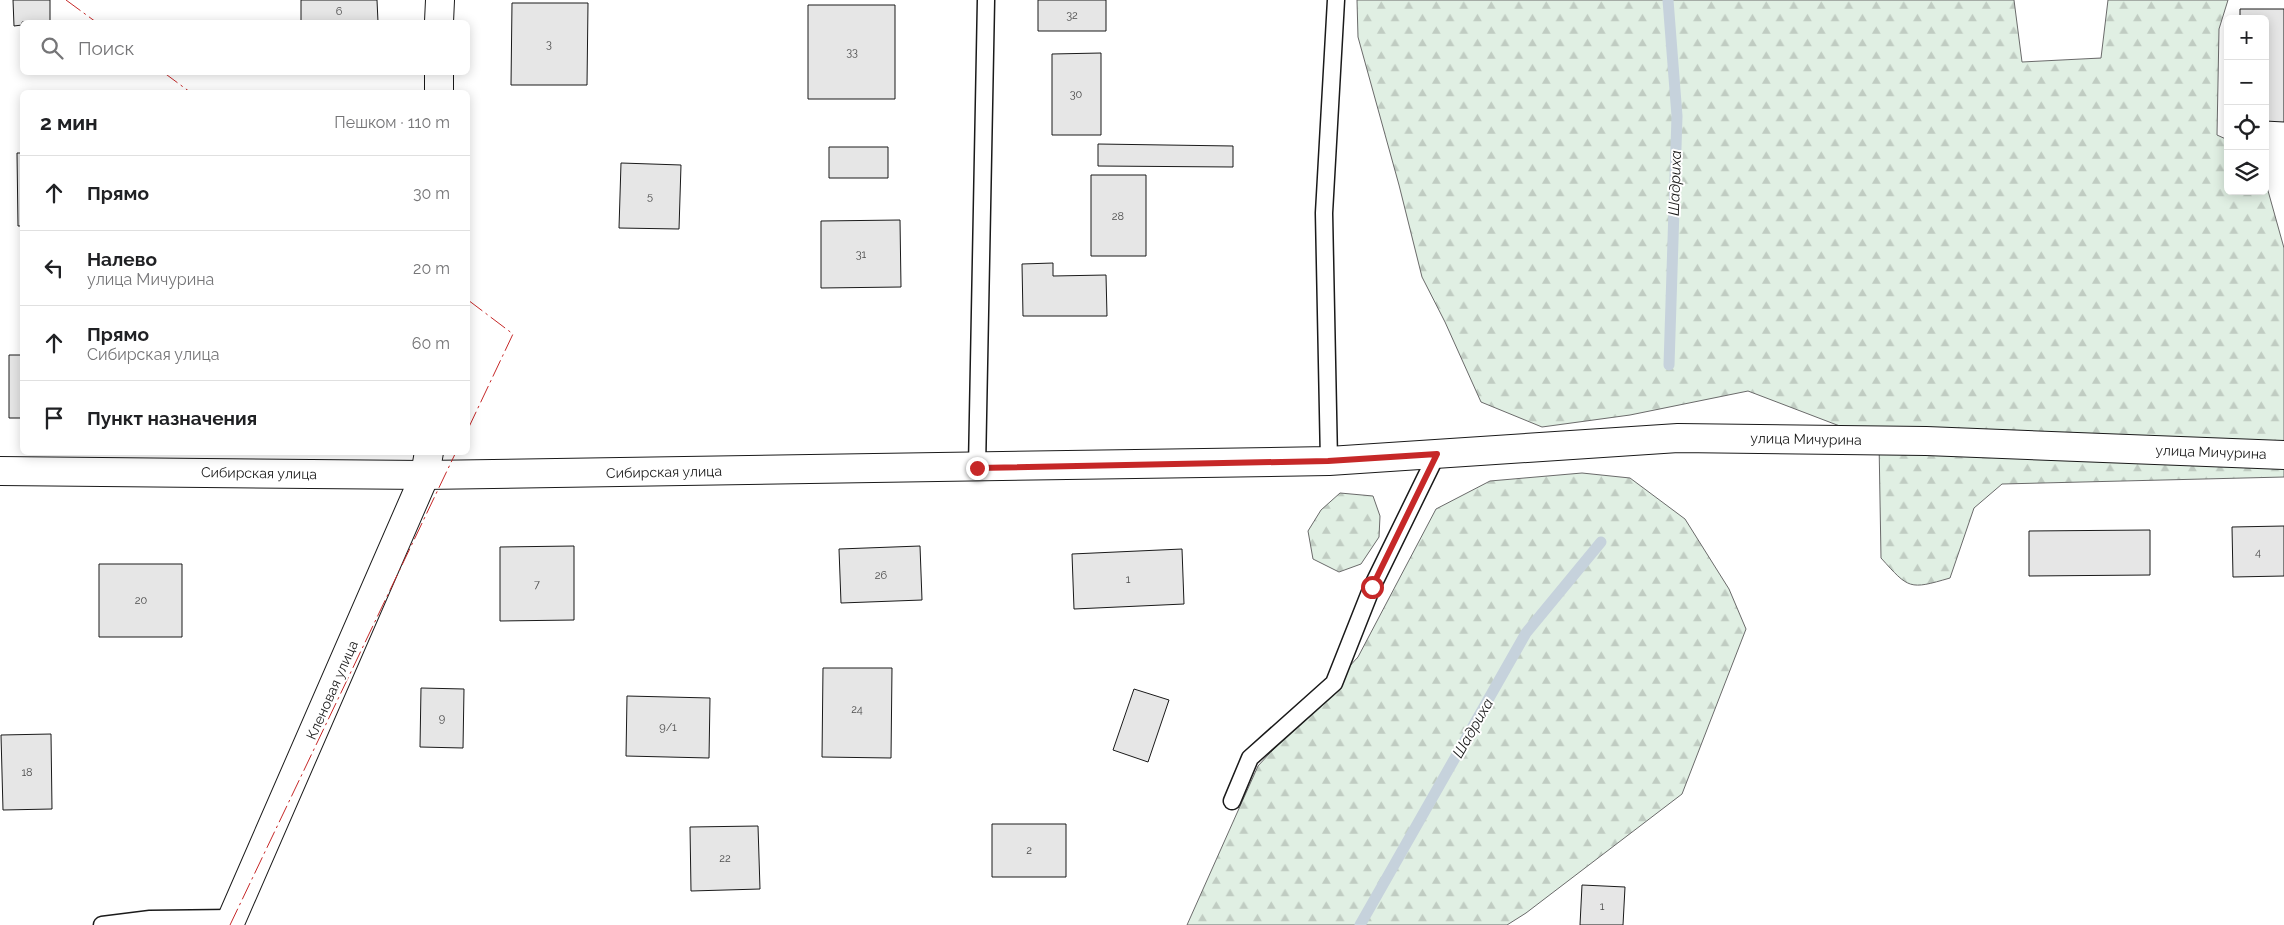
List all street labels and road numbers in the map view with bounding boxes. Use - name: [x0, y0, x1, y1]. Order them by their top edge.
- street label: улица Мичурина: [1750, 430, 1862, 448]
- street label: улица Мичурина: [2155, 442, 2267, 462]
- street label: Сибирская улица: [606, 463, 722, 481]
- street label: Сибирская улица: [201, 464, 317, 482]
- street label: Кленовая улица: [303, 638, 361, 742]

